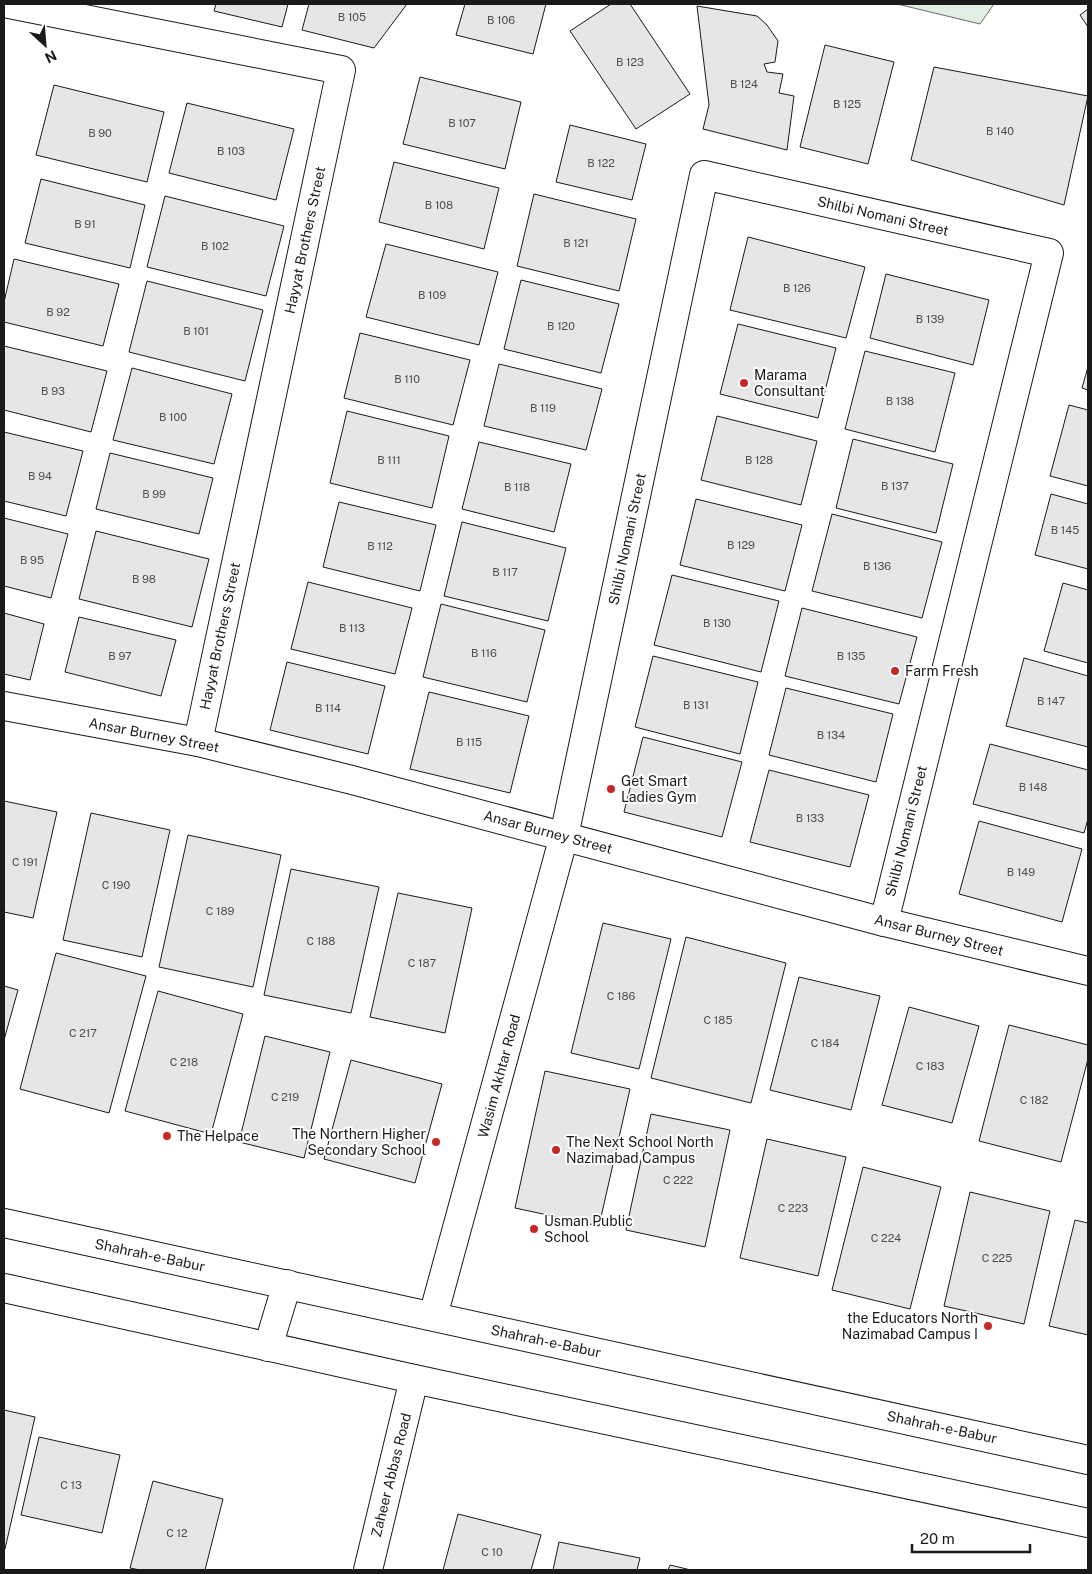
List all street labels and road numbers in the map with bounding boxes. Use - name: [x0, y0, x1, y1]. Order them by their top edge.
- street label: Hayyat Brothers Street: [282, 165, 328, 315]
- street label: Shilbi Nomani Street: [816, 193, 950, 239]
- street label: Shilbi Nomani Street: [605, 472, 649, 606]
- street label: Hayyat Brothers Street: [197, 561, 243, 711]
- street label: Ansar Burney Street: [87, 715, 221, 755]
- street label: Shilbi Nomani Street: [882, 764, 930, 898]
- street label: Ansar Burney Street: [482, 807, 614, 857]
- street label: Ansar Burney Street: [873, 911, 1005, 959]
- street label: Wasim Akhtar Road: [475, 1012, 523, 1140]
- street label: Shahrah-e-Babur: [93, 1236, 207, 1274]
- street label: Shahrah-e-Babur: [489, 1322, 603, 1360]
- street label: Shahrah-e-Babur: [885, 1408, 999, 1446]
- street label: Zaheer Abbas Road: [368, 1411, 414, 1539]

